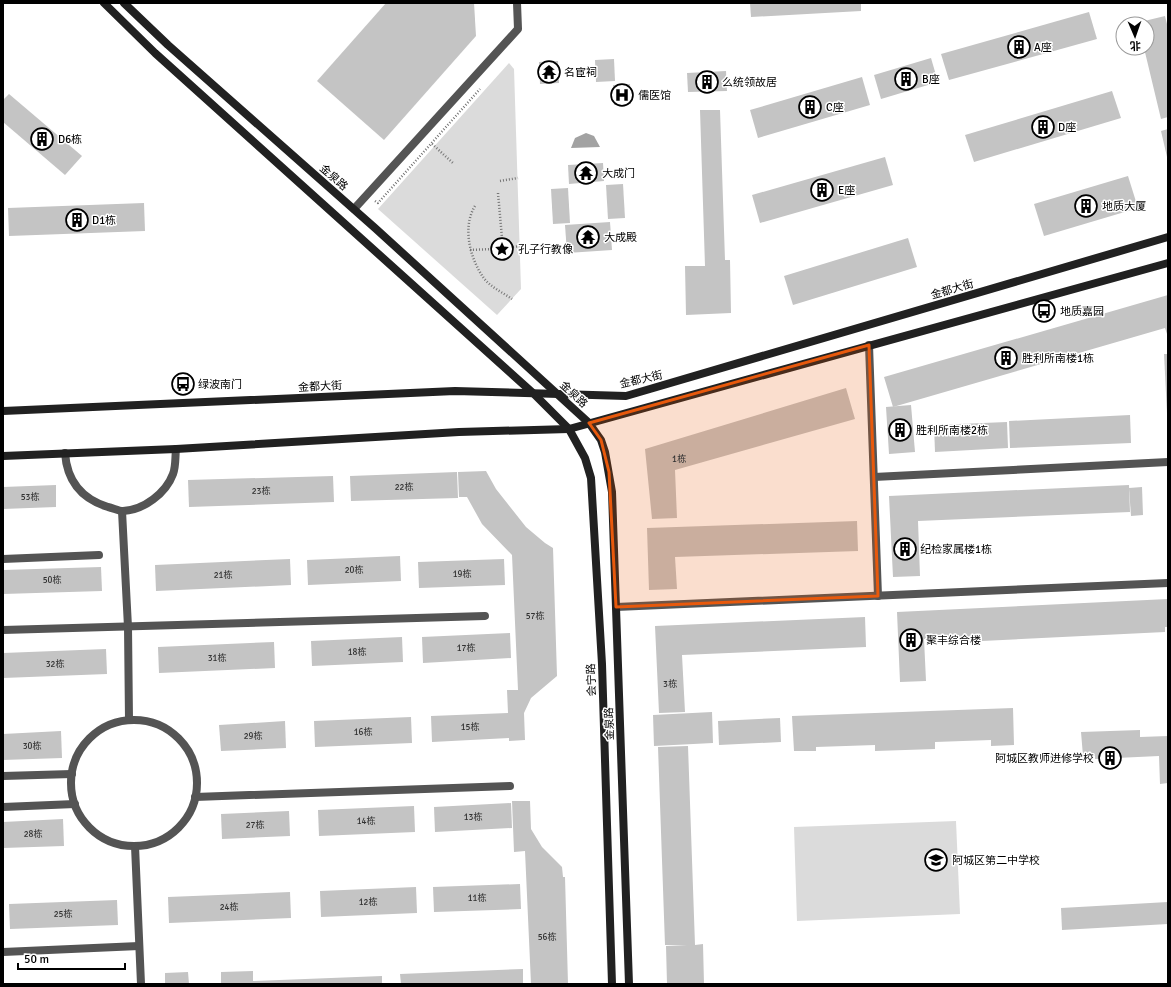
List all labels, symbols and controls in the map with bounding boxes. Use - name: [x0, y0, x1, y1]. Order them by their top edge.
- north arrow: [1115, 16, 1155, 56]
- building icon: A座: [1006, 34, 1032, 60]
- text: 北: [1130, 39, 1141, 52]
- place label: A座: [1034, 41, 1052, 54]
- temple icon: 名宦祠: [536, 59, 562, 85]
- place label: 名宦祠: [564, 66, 597, 79]
- building icon: B座: [893, 66, 919, 92]
- building icon: 么统领故居: [694, 69, 720, 95]
- place label: B座: [922, 73, 940, 86]
- place label: 么统领故居: [722, 76, 777, 89]
- hospital icon: 儒医馆: [609, 82, 635, 108]
- place label: 儒医馆: [638, 89, 671, 102]
- building icon: C座: [797, 94, 823, 120]
- place label: C座: [826, 101, 844, 114]
- building icon: D座: [1030, 114, 1056, 140]
- place label: D座: [1058, 121, 1076, 134]
- building icon: D6栋: [29, 126, 55, 152]
- place label: D6栋: [58, 133, 82, 146]
- temple icon: 大成门: [573, 160, 599, 186]
- street label: 金泉路: [317, 162, 350, 193]
- place label: 大成门: [602, 167, 635, 180]
- building icon: E座: [809, 177, 835, 203]
- place label: E座: [838, 184, 855, 197]
- building icon: 地质大厦: [1073, 193, 1099, 219]
- place label: 地质大厦: [1102, 200, 1146, 213]
- building icon: D1栋: [64, 207, 90, 233]
- place label: D1栋: [92, 214, 116, 227]
- temple icon: 大成殿: [575, 224, 601, 250]
- place label: 大成殿: [604, 231, 637, 244]
- place icon: 孔子行教像: [489, 236, 515, 262]
- place label: 孔子行教像: [518, 243, 573, 256]
- street label: 金都大街: [929, 277, 975, 302]
- bus stop icon: 地质嘉园: [1031, 298, 1057, 324]
- place label: 地质嘉园: [1060, 305, 1104, 318]
- building icon: 胜利所南楼1栋: [993, 345, 1019, 371]
- place label: 胜利所南楼1栋: [1022, 352, 1094, 365]
- street label: 金都大街: [618, 368, 664, 391]
- bus stop icon: 绿波南门: [170, 371, 196, 397]
- place label: 绿波南门: [198, 378, 242, 391]
- street label: 金泉路: [557, 378, 590, 410]
- street label: 金都大街: [298, 379, 342, 394]
- building icon: 胜利所南楼2栋: [887, 417, 913, 443]
- place label: 胜利所南楼2栋: [916, 424, 988, 437]
- house number: 1栋: [672, 453, 686, 465]
- house number: 22栋: [395, 481, 413, 493]
- house number: 23栋: [252, 485, 270, 497]
- house number: 53栋: [21, 491, 39, 503]
- building icon: 纪检家属楼1栋: [892, 536, 918, 562]
- place label: 纪检家属楼1栋: [920, 543, 992, 556]
- house number: 20栋: [345, 564, 363, 576]
- house number: 19栋: [453, 568, 471, 580]
- house number: 21栋: [214, 569, 232, 581]
- house number: 50栋: [43, 574, 61, 586]
- house number: 57栋: [526, 610, 544, 622]
- building icon: 聚丰综合楼: [898, 627, 924, 653]
- place label: 聚丰综合楼: [926, 634, 981, 647]
- house number: 17栋: [457, 642, 475, 654]
- house number: 18栋: [348, 646, 366, 658]
- house number: 31栋: [208, 652, 226, 664]
- house number: 32栋: [46, 658, 64, 670]
- street label: 会宁路: [584, 663, 599, 697]
- house number: 3栋: [663, 678, 677, 690]
- street label: 金泉路: [602, 707, 617, 741]
- house number: 15栋: [461, 721, 479, 733]
- house number: 16栋: [354, 726, 372, 738]
- house number: 29栋: [244, 730, 262, 742]
- house number: 30栋: [23, 740, 41, 752]
- building icon: 阿城区教师进修学校: [1097, 745, 1123, 771]
- place label: 阿城区教师进修学校: [995, 752, 1094, 765]
- house number: 13栋: [464, 811, 482, 823]
- house number: 14栋: [357, 815, 375, 827]
- house number: 27栋: [246, 819, 264, 831]
- house number: 28栋: [24, 828, 42, 840]
- school or university icon: 阿城区第二中学校: [923, 847, 949, 873]
- place label: 阿城区第二中学校: [952, 854, 1040, 867]
- house number: 11栋: [468, 892, 486, 904]
- house number: 12栋: [359, 896, 377, 908]
- house number: 24栋: [220, 901, 238, 913]
- house number: 25栋: [54, 908, 72, 920]
- house number: 56栋: [538, 931, 556, 943]
- scale bar: [18, 945, 125, 971]
- text: 50 m: [24, 952, 49, 967]

